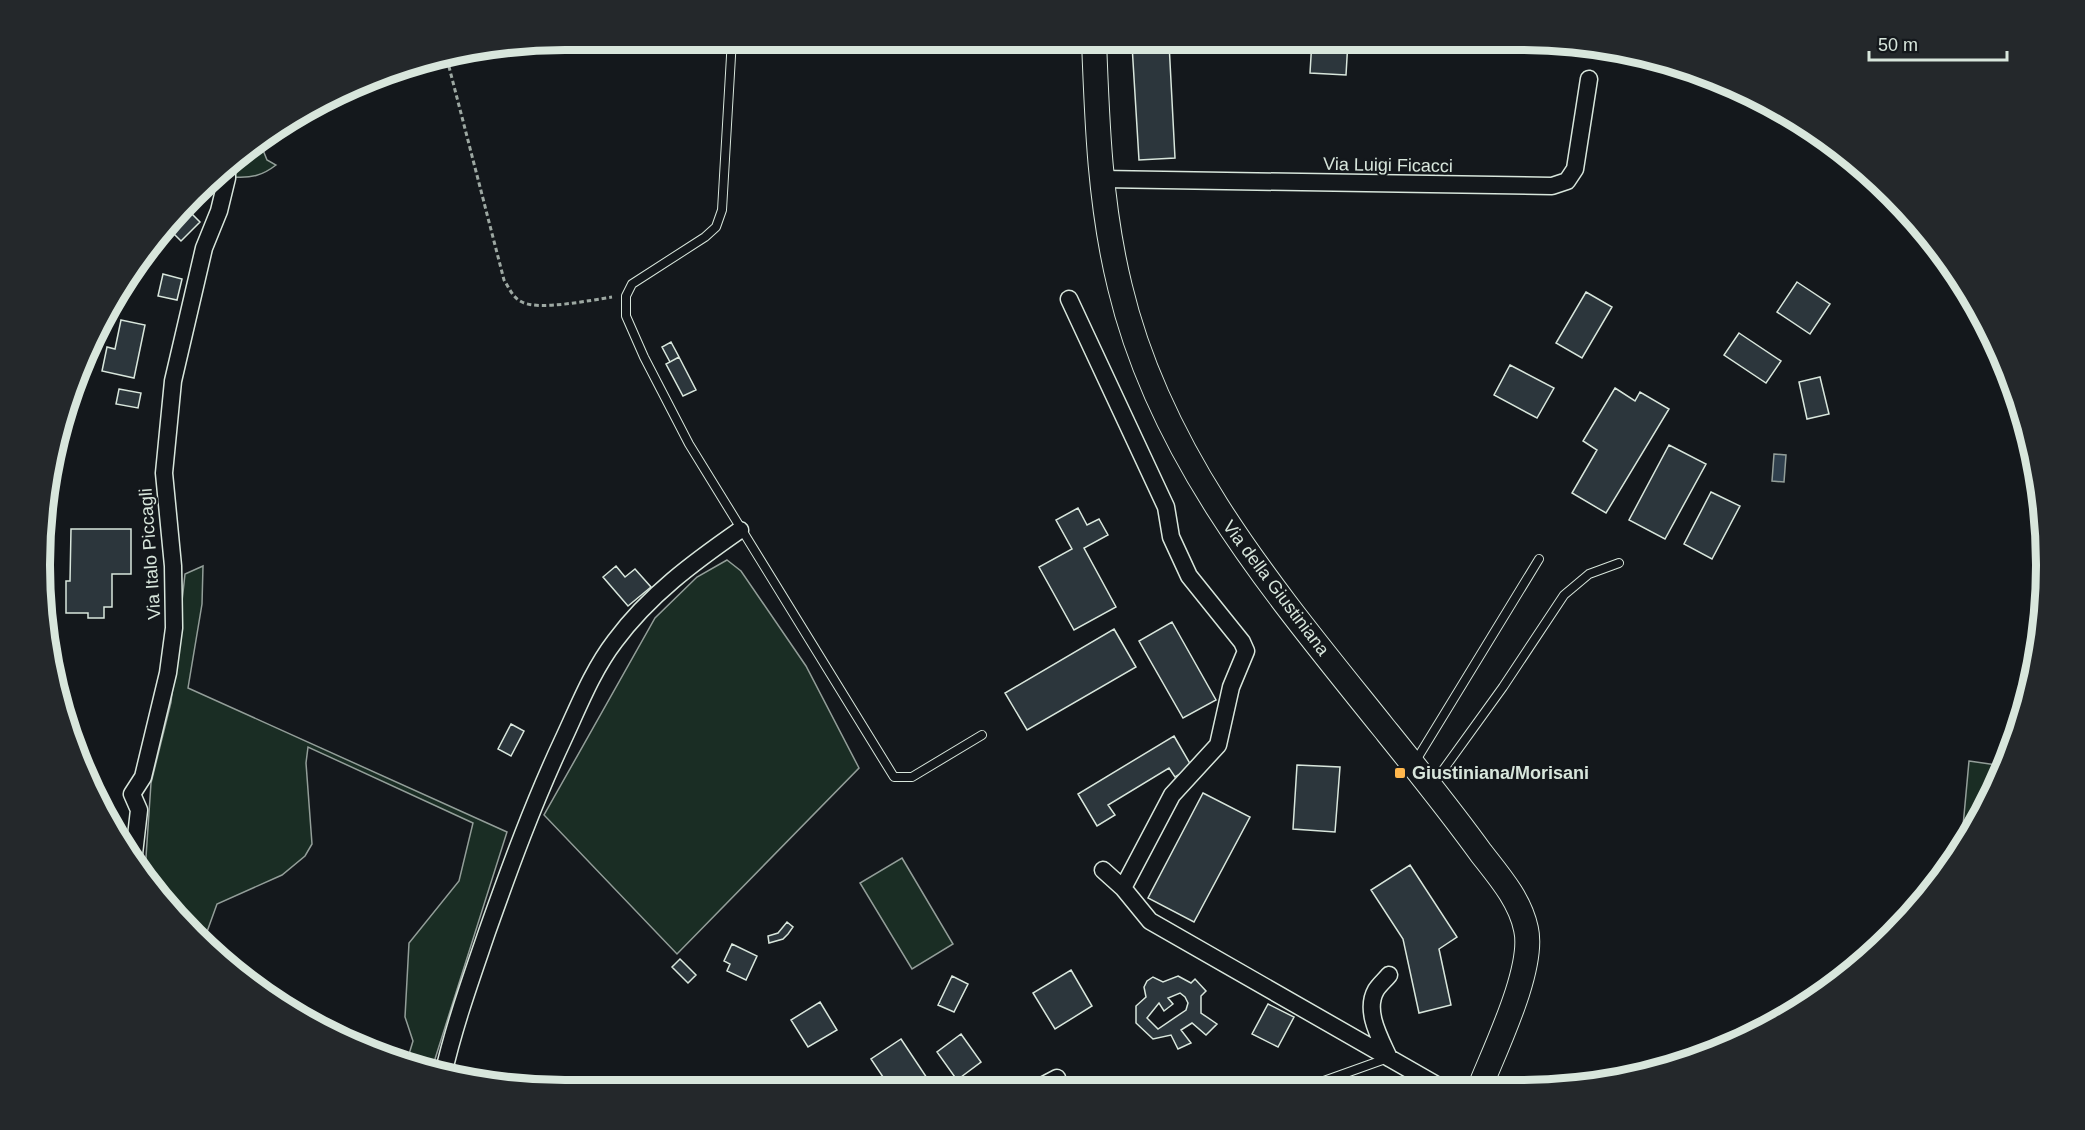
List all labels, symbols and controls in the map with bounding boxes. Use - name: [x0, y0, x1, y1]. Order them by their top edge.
- scale bar: [1869, 24, 2007, 62]
- text: 50 m: [1878, 35, 1918, 55]
- street label: Via Luigi Ficacci: [1323, 154, 1453, 176]
- street label: Via Italo Piccagli: [135, 488, 165, 620]
- street label: Via della Giustiniana: [1219, 517, 1334, 660]
- place label: Giustiniana/Morisani: [1412, 763, 1589, 783]
- marker: Giustiniana/Morisani: [1393, 766, 1407, 780]

